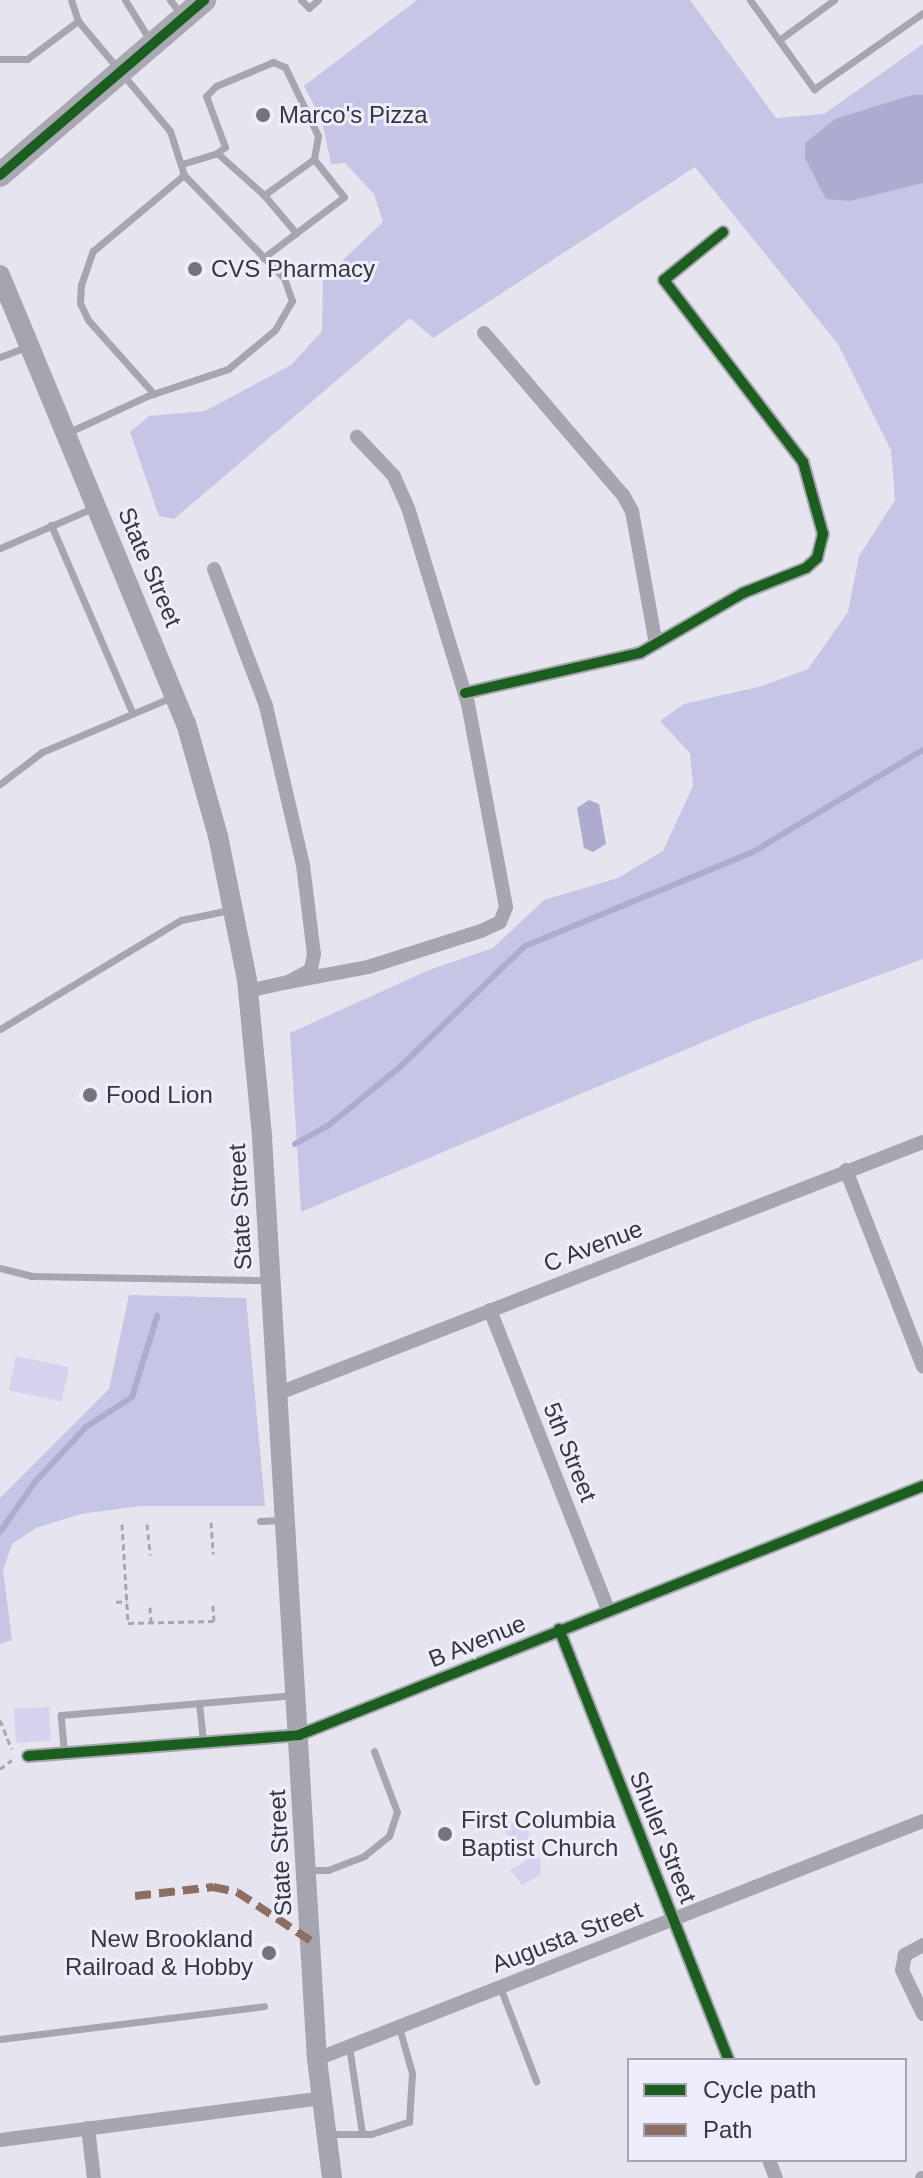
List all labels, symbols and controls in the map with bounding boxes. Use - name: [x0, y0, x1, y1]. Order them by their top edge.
- place label: Marco's Pizza: [279, 101, 428, 129]
- marker: Marco's Pizza: [254, 106, 272, 124]
- place label: CVS Pharmacy: [211, 255, 375, 283]
- marker: CVS Pharmacy: [186, 260, 204, 278]
- street label: State Street: [112, 503, 188, 631]
- place label: Food Lion: [106, 1081, 213, 1109]
- marker: Food Lion: [81, 1086, 99, 1104]
- street label: State Street: [222, 1143, 258, 1271]
- street label: C Avenue: [539, 1214, 647, 1278]
- street label: 5th Street: [537, 1398, 603, 1506]
- street label: B Avenue: [424, 1608, 530, 1674]
- street label: Shuler Street: [623, 1767, 703, 1907]
- street label: State Street: [262, 1789, 298, 1917]
- place label: First Columbia Baptist Church: [461, 1806, 618, 1862]
- marker: First Columbia Baptist Church: [436, 1825, 454, 1843]
- street label: Augusta Street: [488, 1895, 646, 1979]
- place label: New Brookland Railroad & Hobby: [65, 1925, 253, 1981]
- marker: New Brookland Railroad & Hobby: [260, 1944, 278, 1962]
- legend: [627, 2058, 907, 2162]
- text: Cycle path: [703, 2076, 816, 2103]
- text: Path: [703, 2116, 752, 2143]

